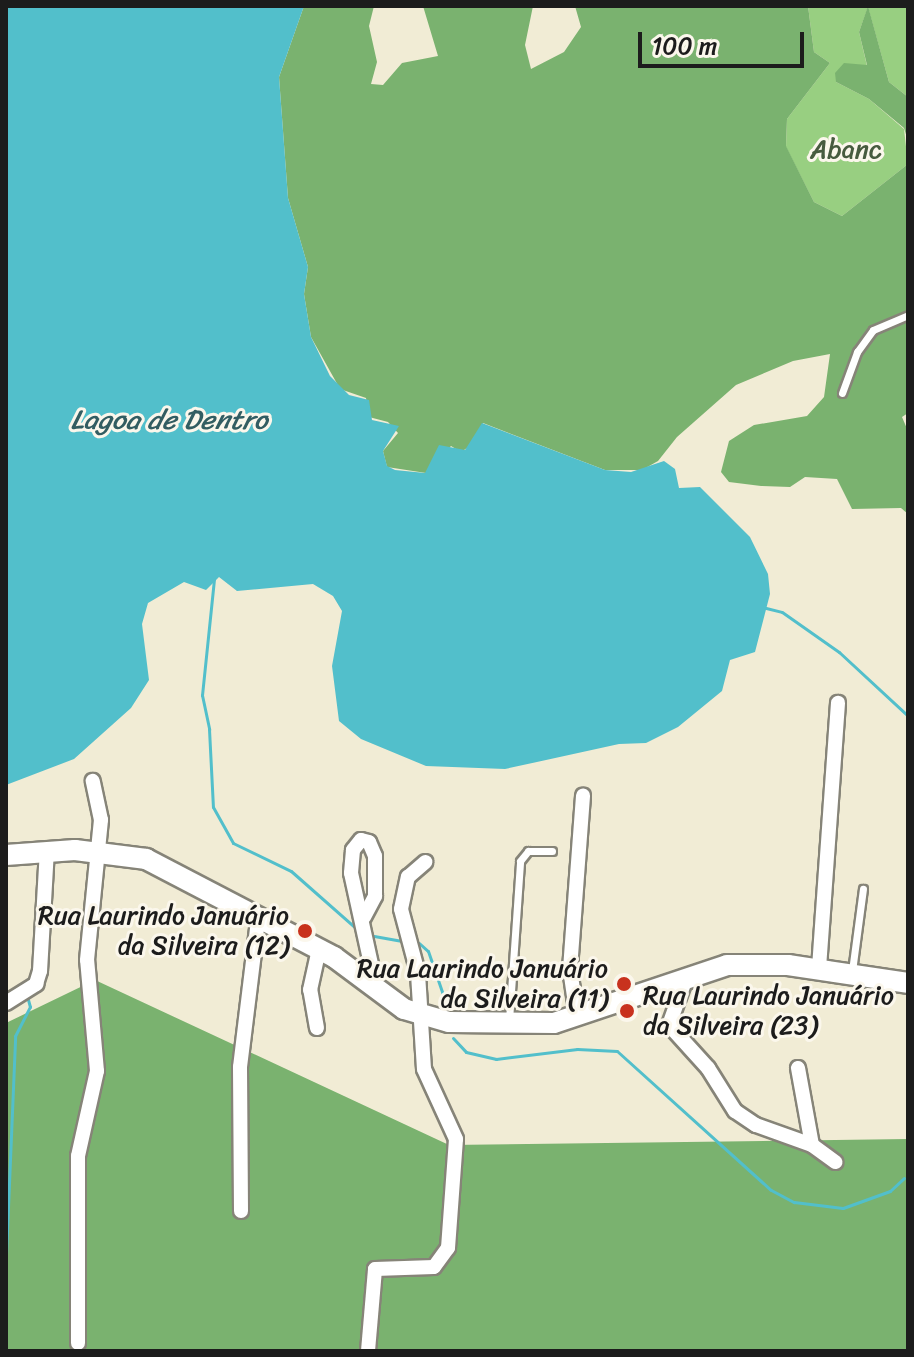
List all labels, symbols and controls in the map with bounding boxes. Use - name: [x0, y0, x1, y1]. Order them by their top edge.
- scale bar: [642, 16, 808, 66]
- text: 100 m: [652, 25, 717, 67]
- park label: Abanc: [810, 134, 882, 166]
- water label: Lagoa de Dentro: [70, 403, 268, 437]
- place label: Rua Laurindo Januário da Silveira (12): [38, 900, 289, 962]
- marker: Rua Laurindo Januário da Silveira (12): [296, 922, 314, 940]
- place label: Rua Laurindo Januário da Silveira (11): [357, 953, 608, 1014]
- marker: Rua Laurindo Januário da Silveira (11): [615, 975, 633, 993]
- place label: Rua Laurindo Januário da Silveira (23): [643, 980, 894, 1042]
- marker: Rua Laurindo Januário da Silveira (23): [618, 1002, 636, 1020]

